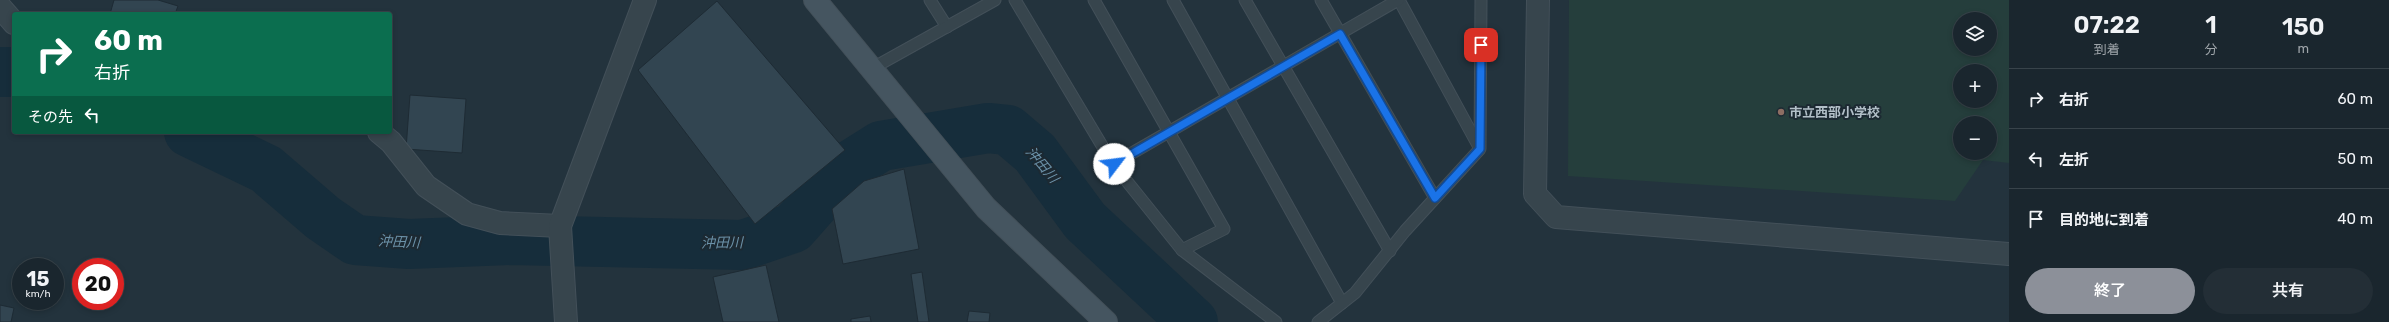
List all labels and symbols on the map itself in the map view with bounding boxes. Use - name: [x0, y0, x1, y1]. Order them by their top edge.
- pin: [1464, 28, 1498, 62]
- place label: 市立西部小学校: [1789, 105, 1880, 120]
- marker: 市立西部小学校: [1776, 107, 1786, 117]
- water label: 沖田川: [1022, 143, 1063, 188]
- position arrow: [1093, 143, 1135, 185]
- water label: 沖田川: [378, 232, 422, 252]
- water label: 沖田川: [701, 234, 745, 252]
- speed limit sign: 20: [72, 258, 124, 310]

